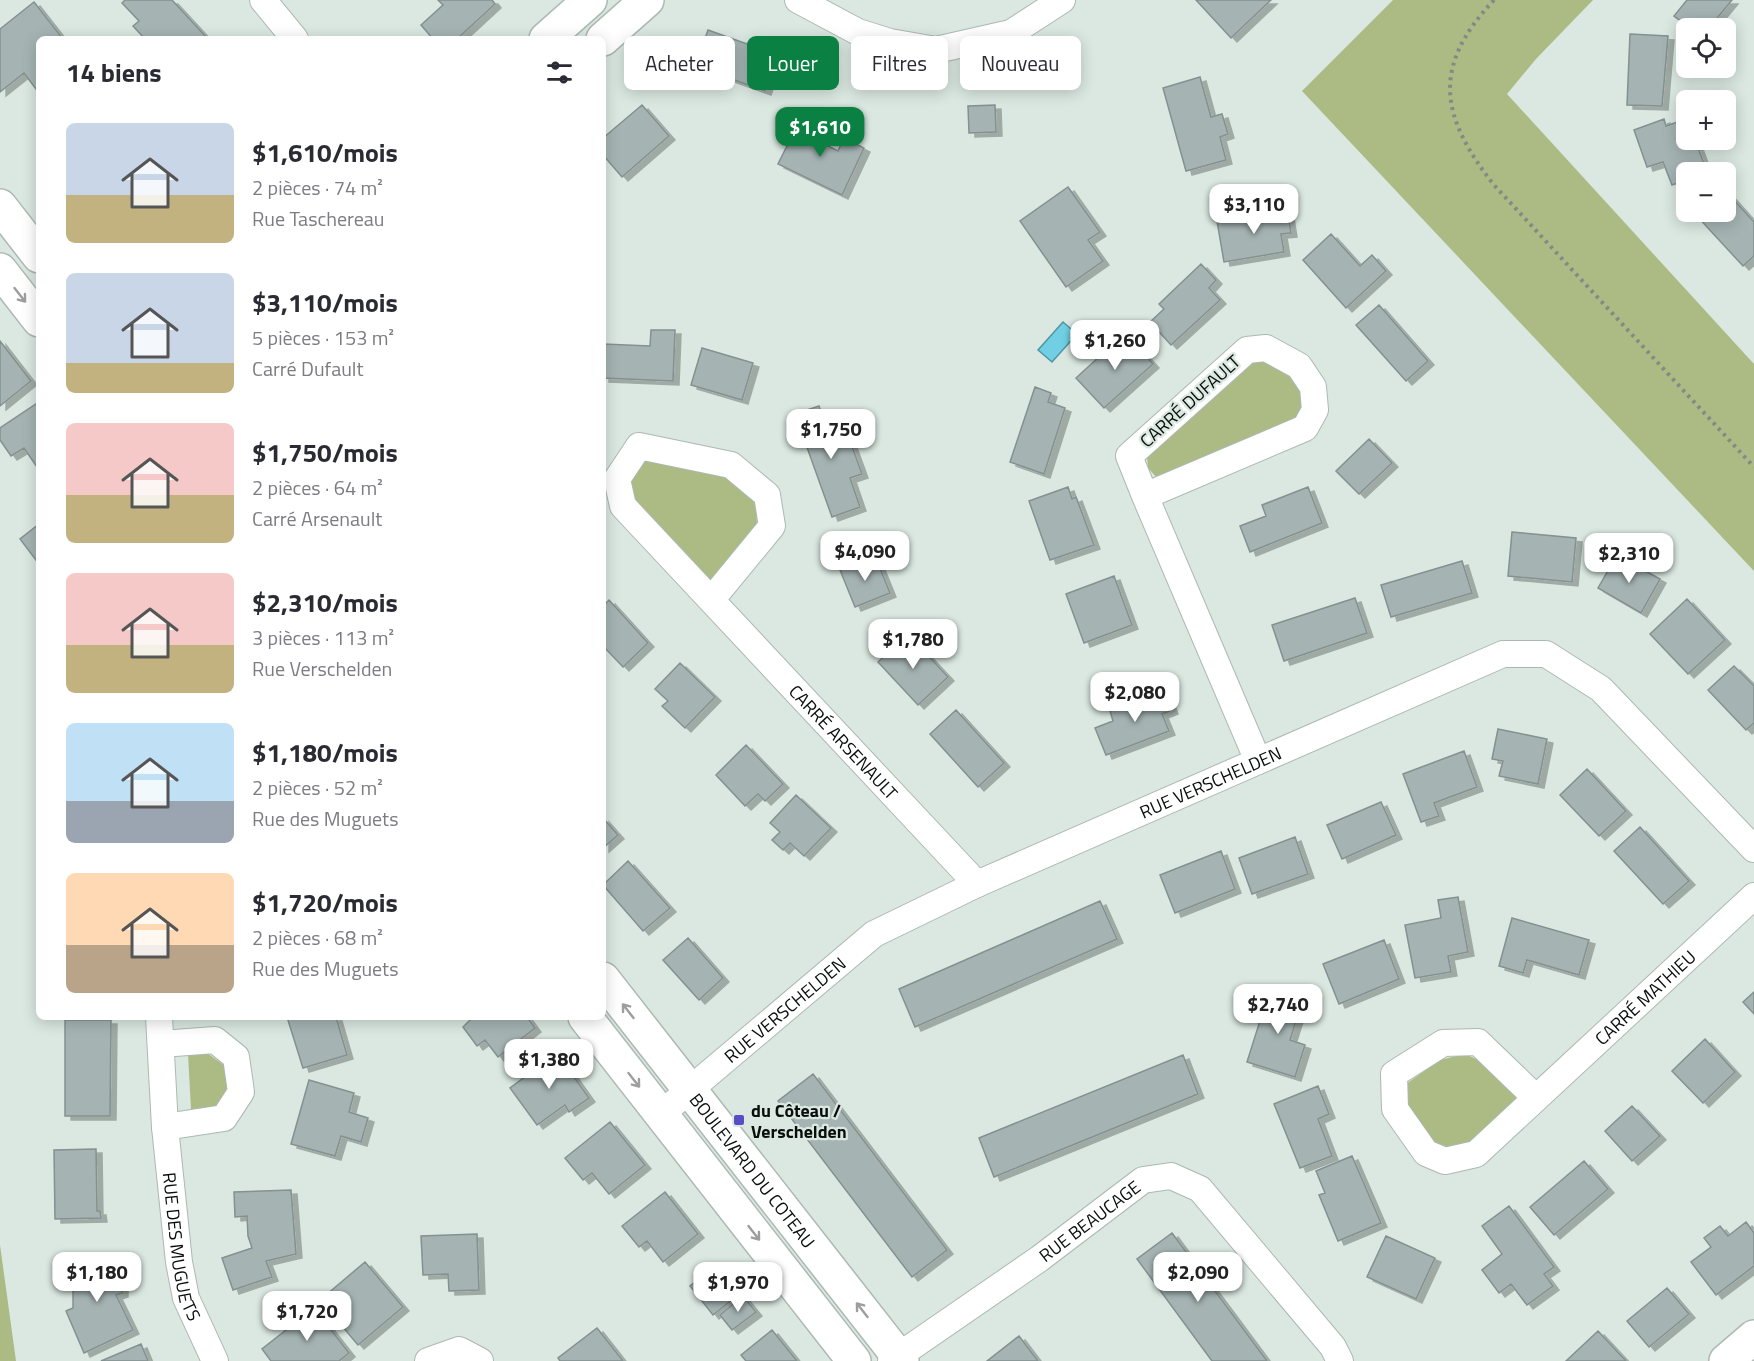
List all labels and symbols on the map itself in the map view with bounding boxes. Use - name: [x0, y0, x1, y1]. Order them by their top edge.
- pin: $1,610: [771, 107, 869, 158]
- pin: $3,110: [1205, 184, 1303, 235]
- one-way arrow: [13, 286, 26, 302]
- pin: $1,260: [1066, 320, 1164, 371]
- street label: CARRÉ DUFAULT: [1134, 348, 1247, 454]
- pin: $1,750: [782, 409, 880, 460]
- pin: $4,090: [816, 531, 914, 582]
- pin: $2,310: [1580, 533, 1678, 584]
- pin: $1,780: [864, 619, 962, 670]
- pin: $2,080: [1086, 672, 1184, 723]
- street label: CARRÉ ARSENAULT: [783, 678, 905, 806]
- street label: RUE VERSCHELDEN: [1135, 739, 1285, 825]
- street label: CARRÉ MATHIEU: [1588, 943, 1702, 1051]
- street label: RUE VERSCHELDEN: [718, 950, 852, 1069]
- pin: $2,740: [1229, 984, 1327, 1035]
- one-way arrow: [622, 1003, 635, 1019]
- pin: $1,380: [500, 1039, 598, 1090]
- one-way arrow: [627, 1071, 640, 1087]
- street label: BOULEVARD DU COTEAU: [683, 1087, 822, 1254]
- place label: du Côteau / Verschelden: [751, 1097, 847, 1145]
- marker: du Côteau / Verschelden: [732, 1113, 746, 1127]
- street label: RUE DES MUGUETS: [156, 1171, 208, 1325]
- street label: RUE BEAUCAGE: [1033, 1173, 1146, 1268]
- one-way arrow: [747, 1225, 760, 1241]
- pin: $1,180: [48, 1252, 146, 1303]
- pin: $2,090: [1149, 1252, 1247, 1303]
- pin: $1,970: [689, 1262, 787, 1313]
- pin: $1,720: [258, 1291, 356, 1342]
- one-way arrow: [856, 1302, 868, 1318]

